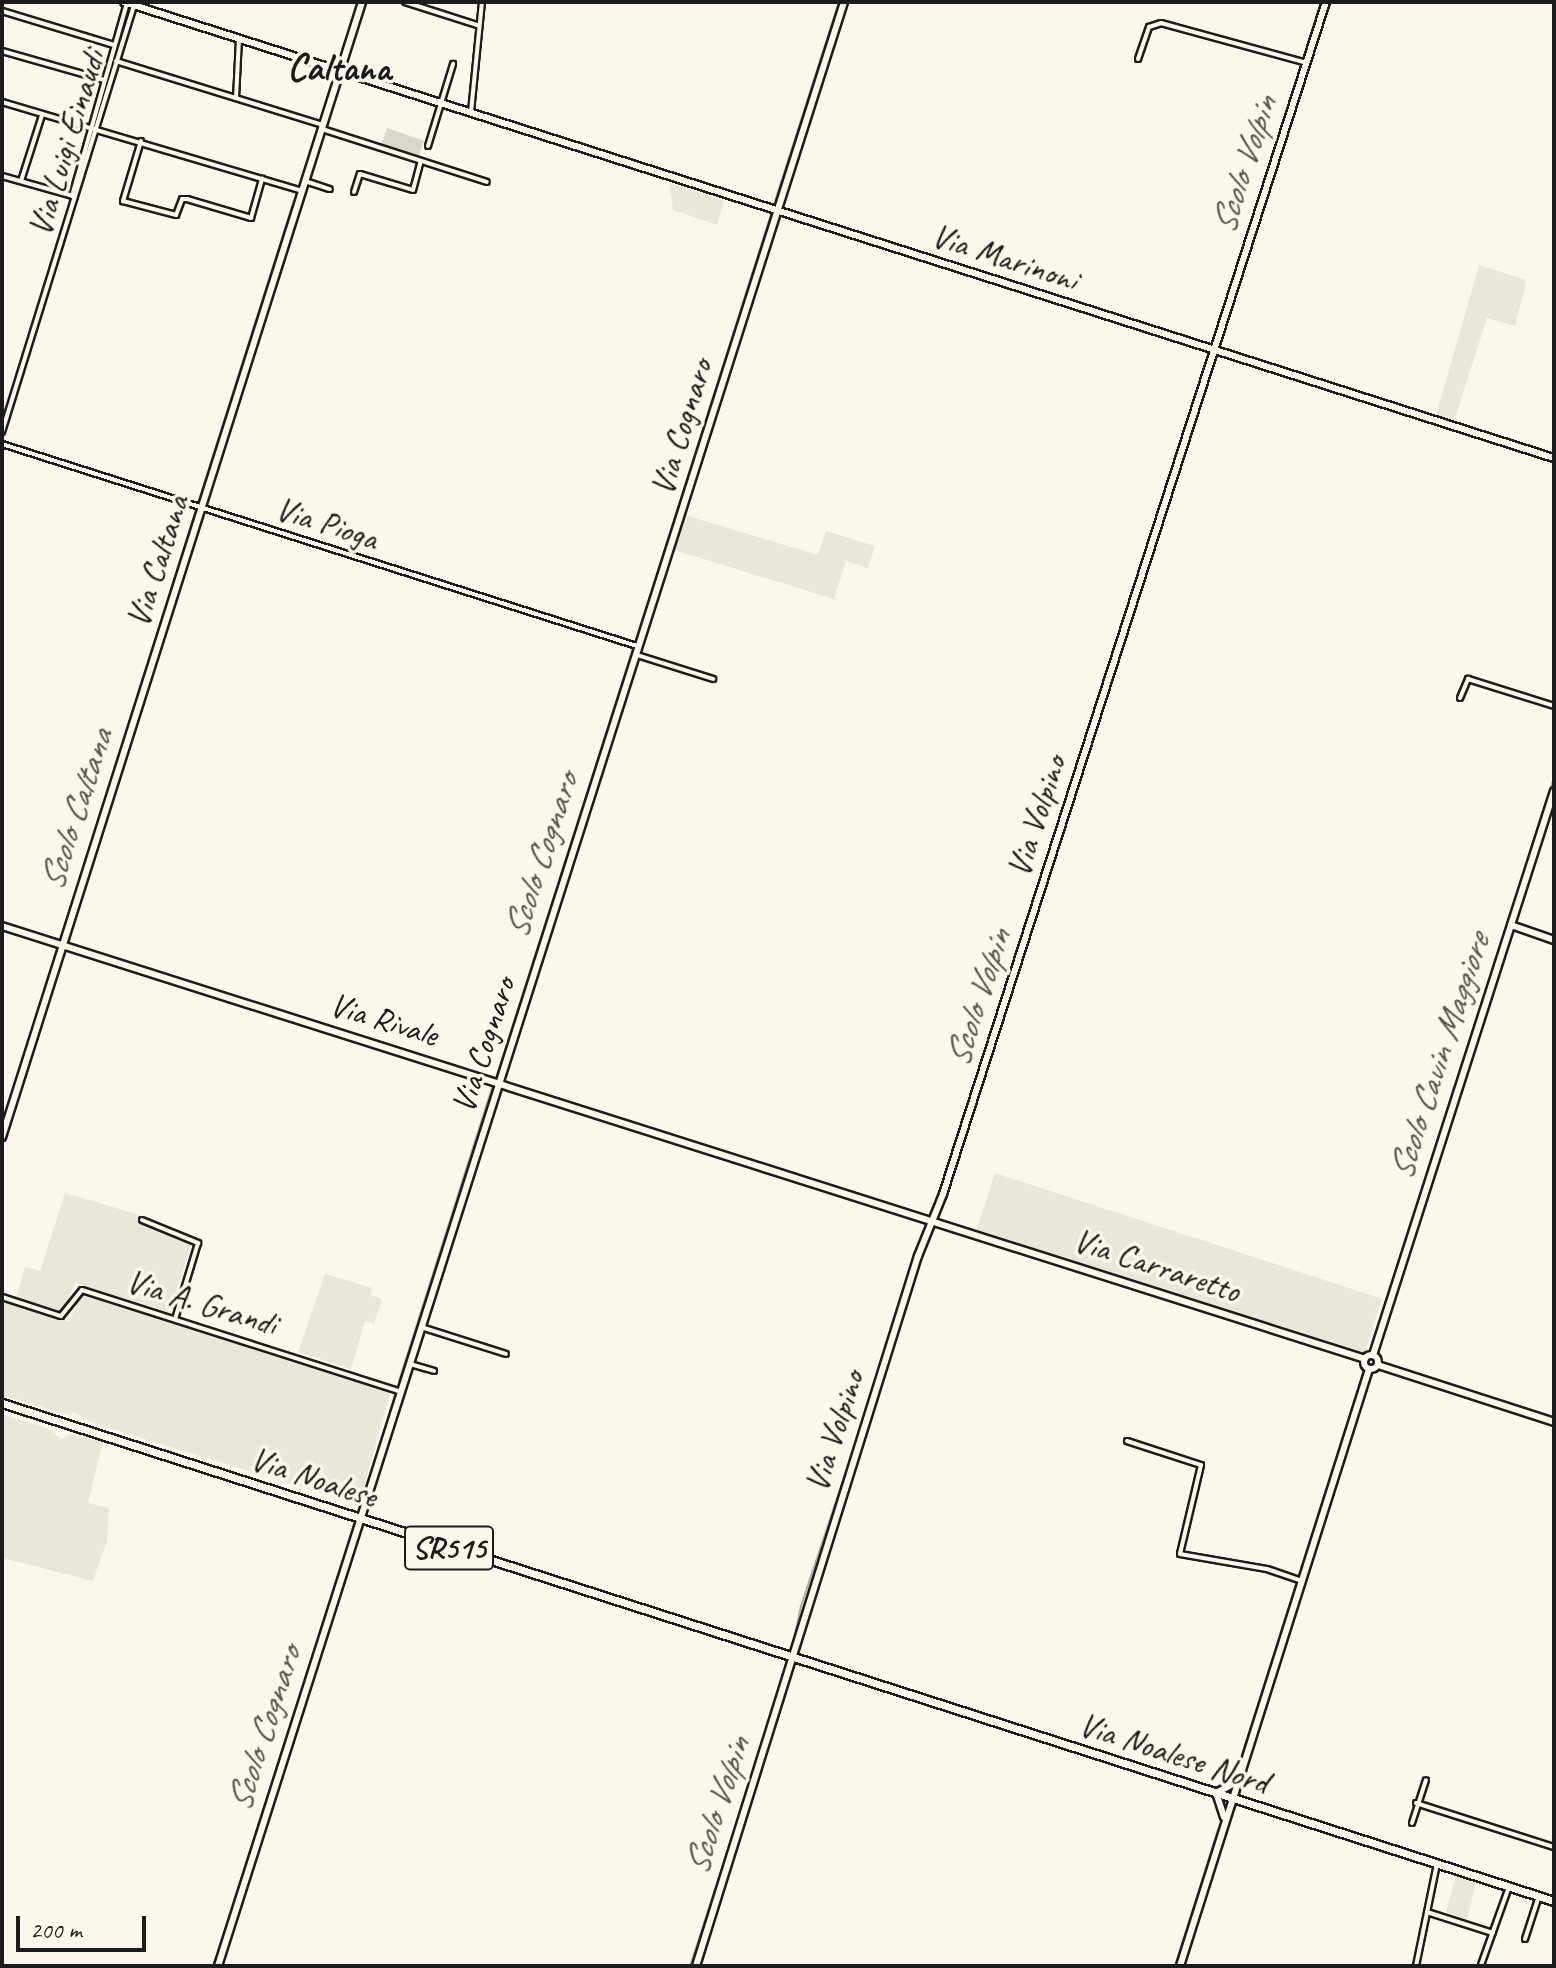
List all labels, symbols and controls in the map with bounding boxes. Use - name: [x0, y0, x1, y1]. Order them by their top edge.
- district label: Caltana: [287, 45, 391, 91]
- street label: Via Luigi Einaudi: [19, 47, 113, 239]
- water label: Scolo Volpin: [1202, 91, 1286, 239]
- street label: Via Marinoni: [927, 214, 1083, 300]
- street label: Via Cognaro: [641, 355, 721, 499]
- street label: Via Pioga: [271, 487, 383, 559]
- street label: Via Caltana: [117, 490, 197, 632]
- water label: Scolo Caltana: [30, 724, 122, 896]
- street label: Via Volpino: [997, 750, 1075, 882]
- water label: Scolo Cognaro: [494, 769, 588, 943]
- water label: Scolo Volpin: [936, 924, 1020, 1072]
- water label: Scolo Cavin Maggiore: [1379, 928, 1499, 1186]
- street label: Via Cognaro: [442, 973, 524, 1117]
- street label: Via Rivale: [325, 983, 443, 1055]
- street label: Via Carraretto: [1069, 1219, 1245, 1311]
- street label: Via A. Grandi: [122, 1260, 282, 1344]
- street label: Via Volpino: [795, 1365, 873, 1497]
- street label: Via Noalese: [246, 1437, 382, 1517]
- road number: SR515: [403, 1520, 495, 1576]
- water label: Scolo Cognaro: [217, 1642, 311, 1816]
- street label: Via Noalese Nord: [1074, 1703, 1274, 1803]
- water label: Scolo Volpin: [675, 1732, 759, 1880]
- scale bar: [20, 1900, 150, 1950]
- text: 200 m: [30, 1915, 82, 1945]

